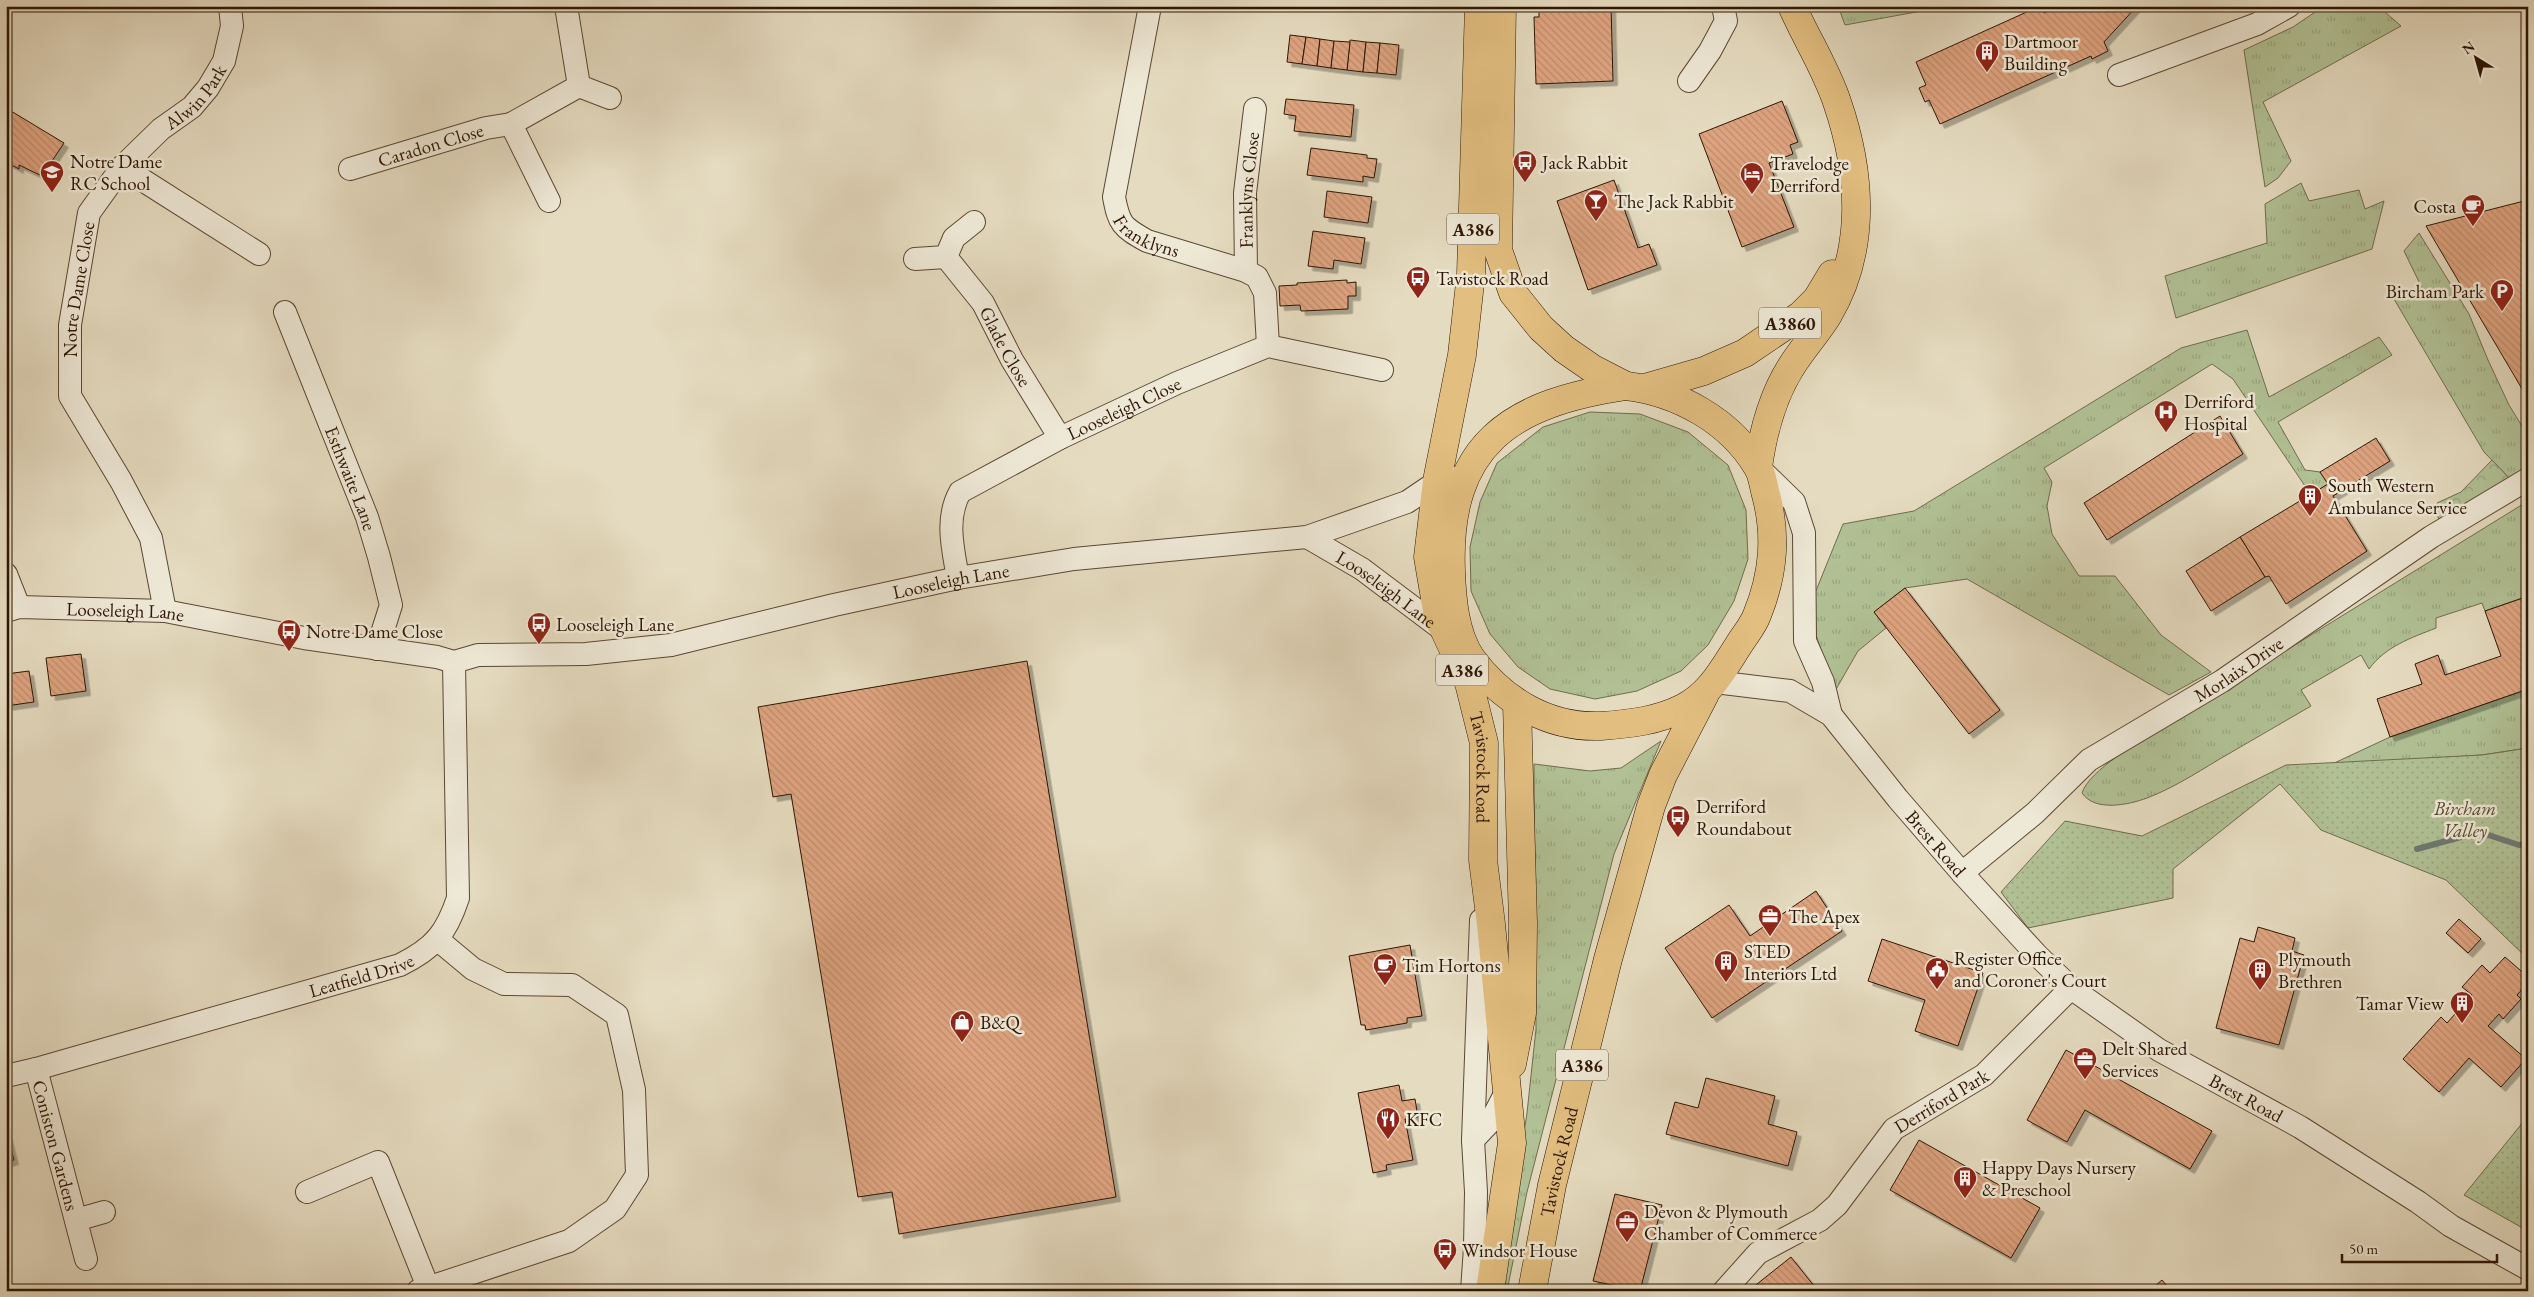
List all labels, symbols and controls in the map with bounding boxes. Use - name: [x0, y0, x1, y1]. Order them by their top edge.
- place label: Dartmoor Building: [2004, 29, 2079, 76]
- north arrow: [2452, 32, 2502, 82]
- text: N: [2458, 37, 2479, 58]
- building icon: Dartmoor Building: [1974, 39, 2000, 73]
- street label: Alwin Park: [158, 59, 232, 136]
- street label: Caradon Close: [375, 117, 486, 172]
- street label: Franklyns Close: [1232, 131, 1265, 248]
- place label: Notre Dame RC School: [70, 149, 162, 196]
- bus stop icon: Jack Rabbit: [1512, 149, 1538, 183]
- place label: Jack Rabbit: [1540, 150, 1628, 175]
- place label: Travelodge Derriford: [1770, 151, 1849, 198]
- school or university icon: Notre Dame RC School: [39, 159, 65, 193]
- hotel icon: Travelodge Derriford: [1739, 161, 1765, 195]
- bar icon: The Jack Rabbit: [1583, 188, 1609, 222]
- place label: The Jack Rabbit: [1614, 189, 1734, 214]
- cafe icon: Costa: [2460, 193, 2486, 227]
- place label: Costa: [2413, 194, 2456, 219]
- street label: Franklyns: [1108, 210, 1182, 263]
- road number: A386: [1447, 213, 1499, 244]
- street label: Notre Dame Close: [57, 220, 100, 357]
- bus stop icon: Tavistock Road: [1405, 265, 1431, 299]
- place label: Tavistock Road: [1436, 266, 1549, 291]
- parking icon: Bircham Park: [2489, 278, 2515, 312]
- place label: Bircham Park: [2386, 279, 2485, 304]
- street label: Glade Close: [974, 302, 1038, 391]
- road number: A3860: [1759, 307, 1821, 338]
- street label: Looseleigh Close: [1063, 371, 1185, 446]
- place label: Derriford Hospital: [2184, 389, 2254, 436]
- hospital icon: Derriford Hospital: [2153, 399, 2179, 433]
- street label: Esthwaite Lane: [319, 422, 383, 533]
- place label: South Western Ambulance Service: [2327, 473, 2467, 520]
- building icon: South Western Ambulance Service: [2297, 483, 2323, 517]
- street label: Looseleigh Lane: [1332, 544, 1442, 633]
- street label: Looseleigh Lane: [890, 557, 1011, 604]
- street label: Looseleigh Lane: [66, 596, 186, 627]
- bus stop icon: Looseleigh Lane: [526, 611, 552, 645]
- place label: Looseleigh Lane: [556, 612, 674, 637]
- bus stop icon: Notre Dame Close: [276, 618, 302, 652]
- place label: Notre Dame Close: [306, 619, 443, 644]
- street label: Morlaix Drive: [2189, 630, 2288, 707]
- road number: A386: [1436, 654, 1488, 686]
- street label: Tavistock Road: [1464, 708, 1497, 824]
- place label: Derriford Roundabout: [1696, 794, 1791, 841]
- park label: Bircham Valley: [2433, 796, 2496, 843]
- bus stop icon: Derriford Roundabout: [1665, 804, 1691, 838]
- street label: Brest Road: [1900, 805, 1972, 882]
- office icon: The Apex: [1757, 903, 1783, 937]
- place label: The Apex: [1788, 904, 1861, 929]
- place label: STED Interiors Ltd: [1744, 939, 1838, 986]
- place label: Register Office and Coroner's Court: [1954, 946, 2106, 993]
- place label: Plymouth Brethren: [2278, 947, 2352, 994]
- street label: Leatfield Drive: [306, 948, 418, 1003]
- building icon: STED Interiors Ltd: [1713, 949, 1739, 983]
- cafe icon: Tim Hortons: [1372, 952, 1398, 986]
- place label: Tim Hortons: [1402, 953, 1501, 978]
- public building icon: Register Office and Coroner's Court: [1924, 956, 1950, 990]
- building icon: Plymouth Brethren: [2247, 957, 2273, 991]
- building icon: Tamar View: [2449, 990, 2475, 1024]
- place label: Tamar View: [2356, 991, 2445, 1016]
- shop icon: B&Q: [949, 1009, 975, 1043]
- place label: B&Q: [980, 1010, 1023, 1035]
- place label: Delt Shared Services: [2102, 1036, 2188, 1083]
- office icon: Delt Shared Services: [2072, 1046, 2098, 1080]
- road number: A386: [1556, 1050, 1608, 1080]
- street label: Derriford Park: [1889, 1062, 1994, 1139]
- street label: Brest Road: [2205, 1067, 2288, 1128]
- street label: Coniston Gardens: [27, 1077, 85, 1213]
- street label: Tavistock Road: [1534, 1103, 1584, 1219]
- restaurant icon: KFC: [1375, 1106, 1401, 1140]
- place label: KFC: [1406, 1107, 1442, 1132]
- place label: Happy Days Nursery & Preschool: [1982, 1155, 2137, 1202]
- building icon: Happy Days Nursery & Preschool: [1952, 1165, 1978, 1199]
- place label: Devon & Plymouth Chamber of Commerce: [1644, 1199, 1817, 1246]
- office icon: Devon & Plymouth Chamber of Commerce: [1614, 1209, 1640, 1243]
- scale bar: [2342, 1232, 2496, 1264]
- bus stop icon: Windsor House: [1432, 1237, 1458, 1271]
- place label: Windsor House: [1462, 1238, 1577, 1263]
- text: 50 m: [2349, 1239, 2378, 1258]

